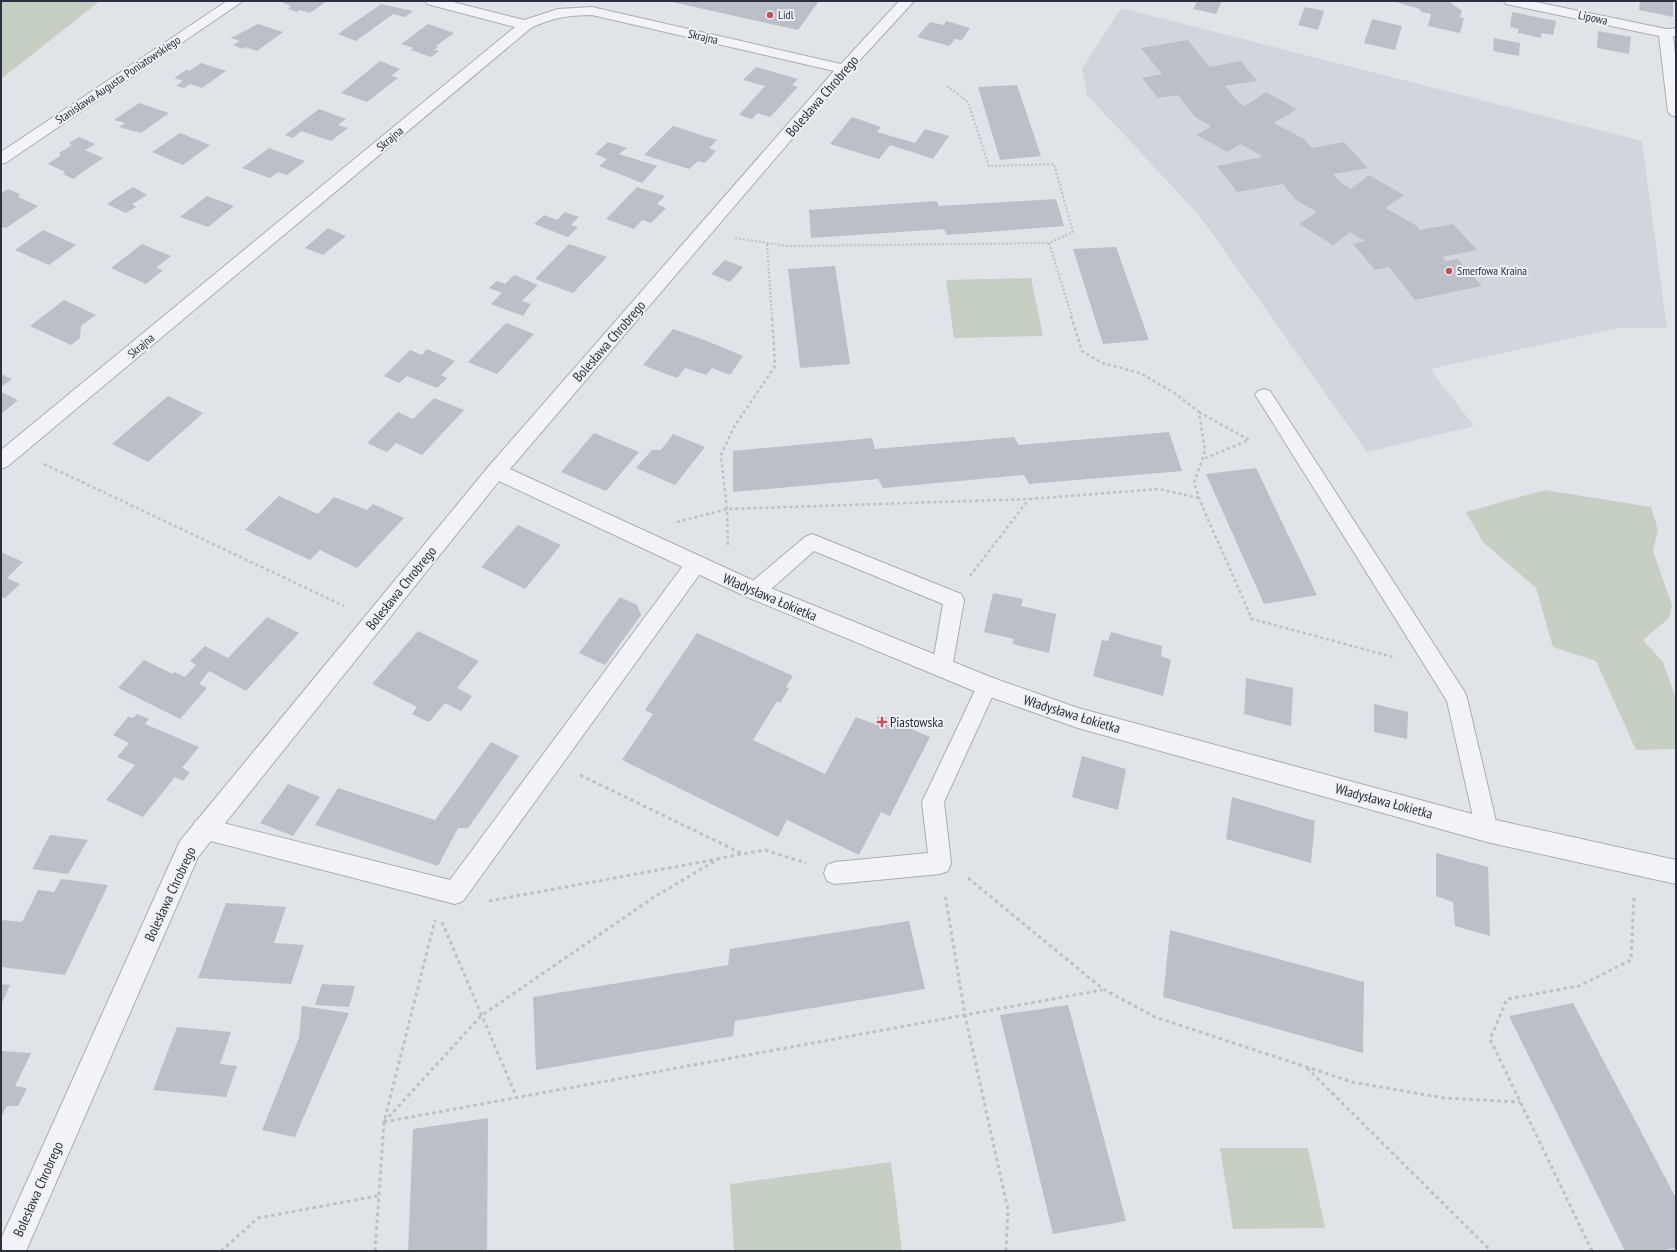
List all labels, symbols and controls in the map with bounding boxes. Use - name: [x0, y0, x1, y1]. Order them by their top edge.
- place label: Lidl: [778, 7, 794, 22]
- street label: Lipowa: [1577, 7, 1609, 28]
- marker: Lidl: [765, 10, 775, 20]
- street label: Skrajna: [687, 26, 720, 47]
- street label: Stanisława Augusta Poniatowskiego: [52, 32, 183, 127]
- street label: Bolesława Chrobrego: [782, 52, 862, 140]
- street label: Skrajna: [373, 123, 406, 154]
- place label: Smerfowa Kraina: [1457, 263, 1527, 278]
- marker: Smerfowa Kraina: [1444, 266, 1454, 276]
- street label: Bolesława Chrobrego: [569, 297, 649, 385]
- street label: Skrajna: [124, 330, 157, 361]
- street label: Bolesława Chrobrego: [362, 543, 440, 633]
- street label: Władysława Łokietka: [720, 569, 820, 625]
- street label: Władysława Łokietka: [1021, 691, 1123, 737]
- place label: Piastowska: [890, 713, 943, 731]
- marker: Piastowska: [877, 717, 887, 727]
- street label: Władysława Łokietka: [1333, 779, 1435, 823]
- street label: Bolesława Chrobrego: [140, 844, 200, 944]
- street label: Bolesława Chrobrego: [9, 1139, 67, 1239]

